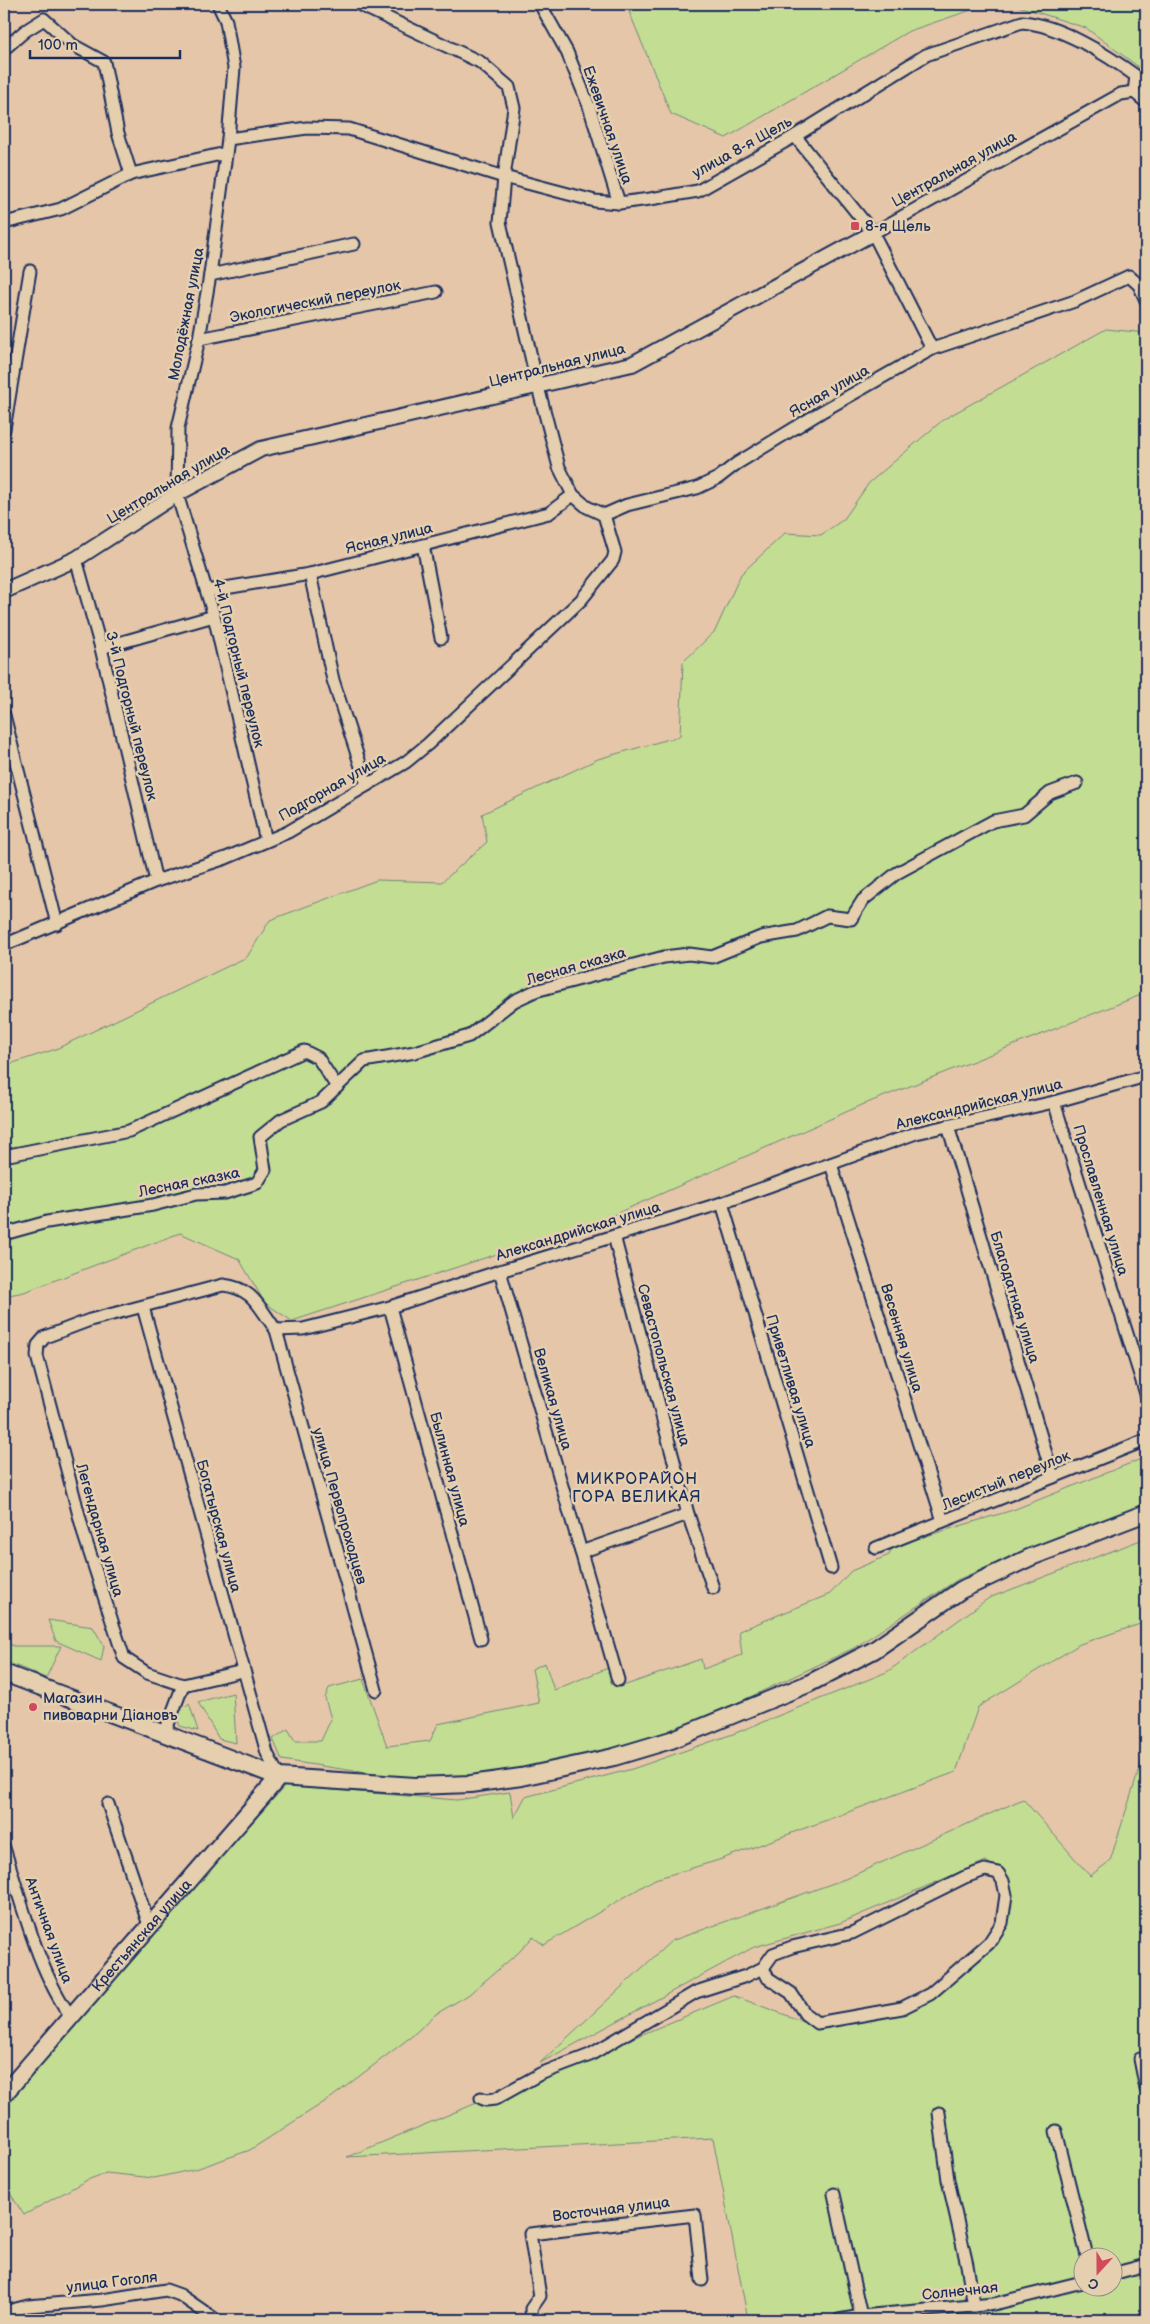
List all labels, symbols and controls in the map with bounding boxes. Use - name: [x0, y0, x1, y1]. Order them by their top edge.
- scale bar: [30, 28, 180, 60]
- text: 100 m: [38, 36, 78, 55]
- street label: Ежевичная улица: [578, 64, 637, 187]
- street label: улица 8-я Щель: [689, 112, 796, 183]
- street label: Центральная улица: [888, 127, 1020, 212]
- place label: 8-я Щель: [865, 217, 931, 236]
- marker: 8-я Щель: [849, 220, 861, 232]
- street label: Молодёжная улица: [164, 246, 209, 382]
- street label: Экологический переулок: [228, 276, 402, 327]
- street label: Центральная улица: [487, 339, 627, 392]
- street label: Ясная улица: [786, 361, 873, 422]
- street label: Центральная улица: [103, 440, 233, 529]
- street label: Ясная улица: [344, 518, 435, 558]
- street label: 4-й Подгорный переулок: [208, 577, 269, 750]
- street label: 3-й Подгорный переулок: [101, 629, 162, 803]
- street label: Подгорная улица: [275, 749, 389, 826]
- street label: Лесная сказка: [523, 943, 628, 990]
- street label: Александрийская улица: [893, 1075, 1064, 1135]
- street label: Прославленная улица: [1069, 1122, 1133, 1278]
- street label: Лесная сказка: [136, 1163, 241, 1202]
- street label: Александрийская улица: [493, 1197, 663, 1266]
- street label: Благодатная улица: [985, 1229, 1044, 1365]
- street label: Весенняя улица: [876, 1281, 927, 1395]
- street label: Севастопольская улица: [633, 1282, 694, 1448]
- street label: Приветливая улица: [761, 1312, 820, 1450]
- street label: Великая улица: [529, 1346, 576, 1452]
- street label: Былинная улица: [425, 1410, 474, 1529]
- street label: улица Первопроходцев: [308, 1426, 371, 1587]
- street label: Лесистый переулок: [938, 1446, 1073, 1515]
- street label: Богатырская улица: [192, 1458, 245, 1595]
- street label: Легендарная улица: [71, 1460, 128, 1599]
- district label: МИКРОРАЙОН ГОРА ВЕЛИКАЯ: [572, 1470, 702, 1507]
- place label: Магазин пивоварни Дiановъ: [43, 1689, 178, 1725]
- marker: Магазин пивоварни Дiановъ: [27, 1701, 39, 1713]
- street label: Античная улица: [20, 1873, 77, 1986]
- street label: Крестьянская улица: [88, 1875, 196, 1996]
- street label: Восточная улица: [551, 2193, 671, 2226]
- north arrow: [1072, 2246, 1122, 2296]
- street label: улица Гоголя: [65, 2267, 159, 2298]
- text: С: [1086, 2274, 1101, 2293]
- street label: Солнечная: [921, 2278, 999, 2305]

